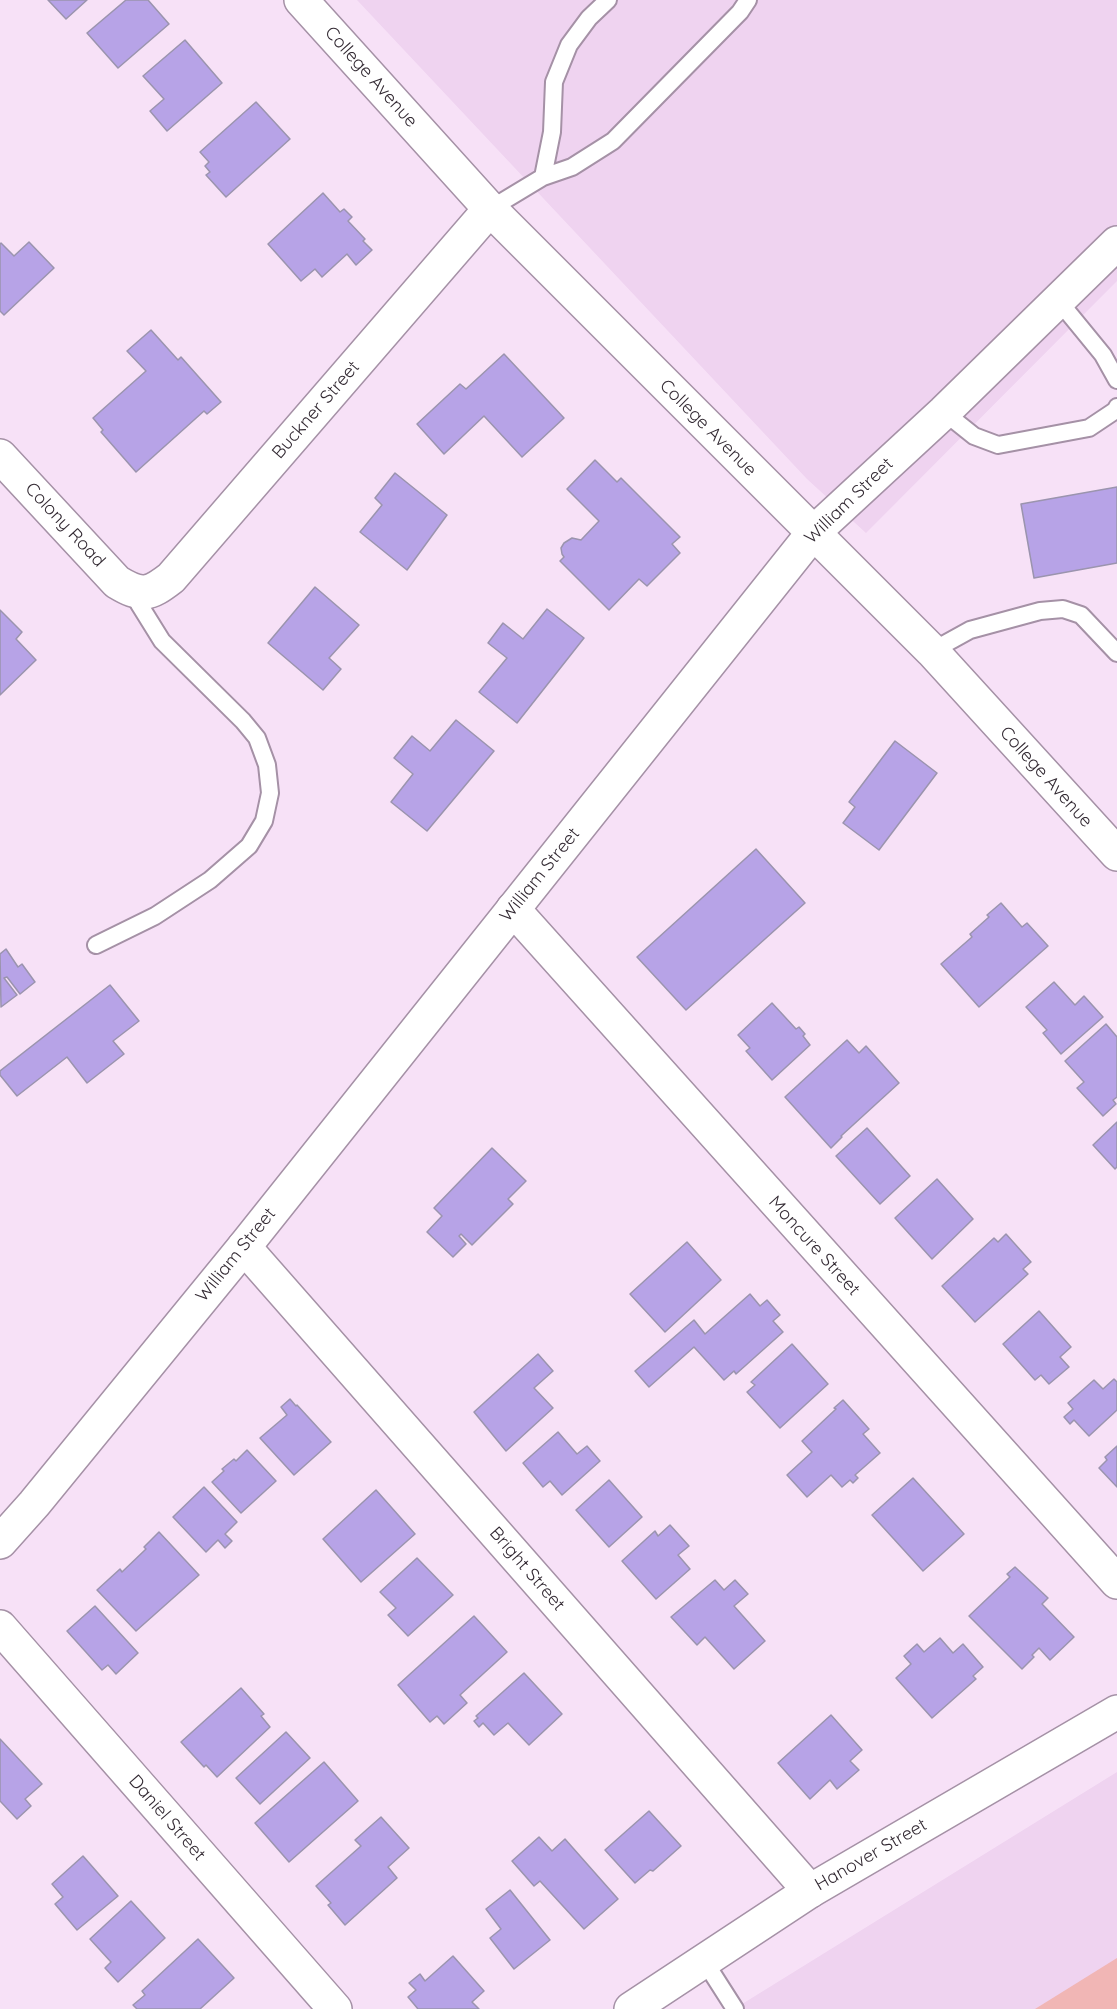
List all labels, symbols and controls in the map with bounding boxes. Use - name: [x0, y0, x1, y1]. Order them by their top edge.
- street label: College Avenue: [320, 22, 422, 132]
- street label: Buckner Street: [268, 357, 364, 463]
- street label: College Avenue: [655, 375, 761, 481]
- street label: William Street: [800, 453, 898, 549]
- street label: Colony Road: [20, 478, 110, 572]
- street label: College Avenue: [995, 722, 1097, 832]
- street label: William Street: [495, 824, 585, 926]
- street label: Moncure Street: [764, 1192, 864, 1300]
- street label: William Street: [191, 1204, 281, 1306]
- street label: Bright Street: [485, 1523, 569, 1615]
- street label: Daniel Street: [124, 1771, 210, 1865]
- street label: Hanover Street: [811, 1814, 931, 1896]

